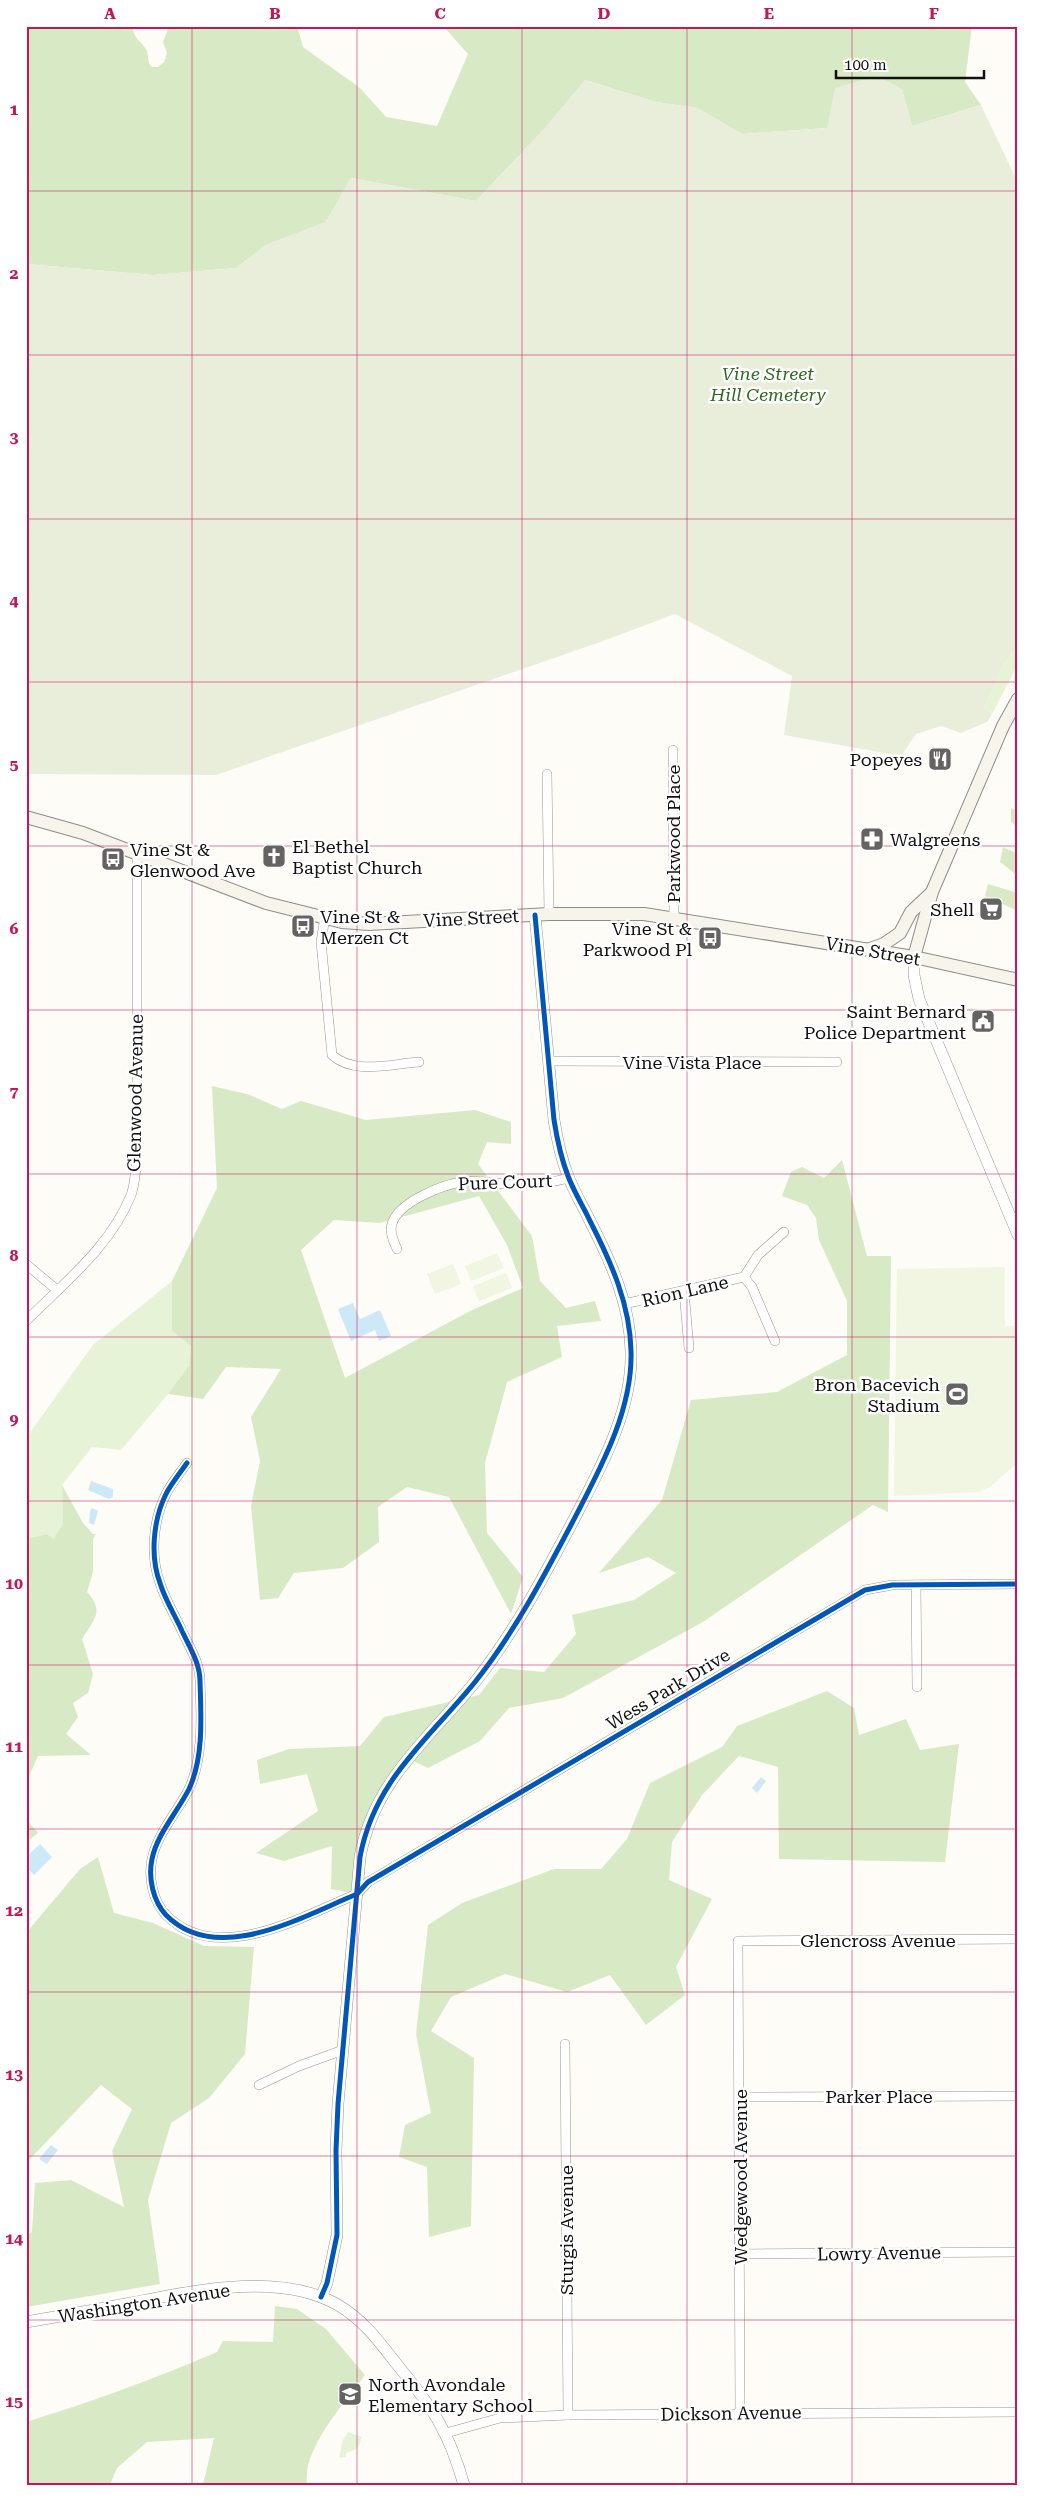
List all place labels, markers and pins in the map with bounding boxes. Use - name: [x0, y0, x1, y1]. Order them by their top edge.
- restaurant icon: Popeyes: [927, 746, 953, 772]
- place label: Popeyes: [850, 749, 922, 770]
- pharmacy icon: Walgreens: [859, 826, 885, 852]
- place label: Walgreens: [890, 829, 980, 850]
- place label: El Bethel Baptist Church: [292, 836, 423, 878]
- place label: Vine St & Glenwood Ave: [130, 839, 256, 881]
- church icon: El Bethel Baptist Church: [261, 843, 287, 869]
- bus stop icon: Vine St & Glenwood Ave: [100, 846, 126, 872]
- supermarket icon: Shell: [978, 896, 1004, 922]
- place label: Shell: [930, 899, 974, 920]
- place label: Vine St & Merzen Ct: [320, 906, 409, 948]
- bus stop icon: Vine St & Merzen Ct: [290, 913, 316, 939]
- place label: Vine St & Parkwood Pl: [583, 918, 692, 960]
- bus stop icon: Vine St & Parkwood Pl: [697, 925, 723, 951]
- place label: Saint Bernard Police Department: [804, 1001, 966, 1043]
- public building icon: Saint Bernard Police Department: [970, 1008, 996, 1034]
- place label: Bron Bacevich Stadium: [814, 1374, 940, 1416]
- sports icon: Bron Bacevich Stadium: [944, 1381, 970, 1407]
- place label: North Avondale Elementary School: [368, 2374, 533, 2416]
- school or university icon: North Avondale Elementary School: [337, 2381, 363, 2407]

